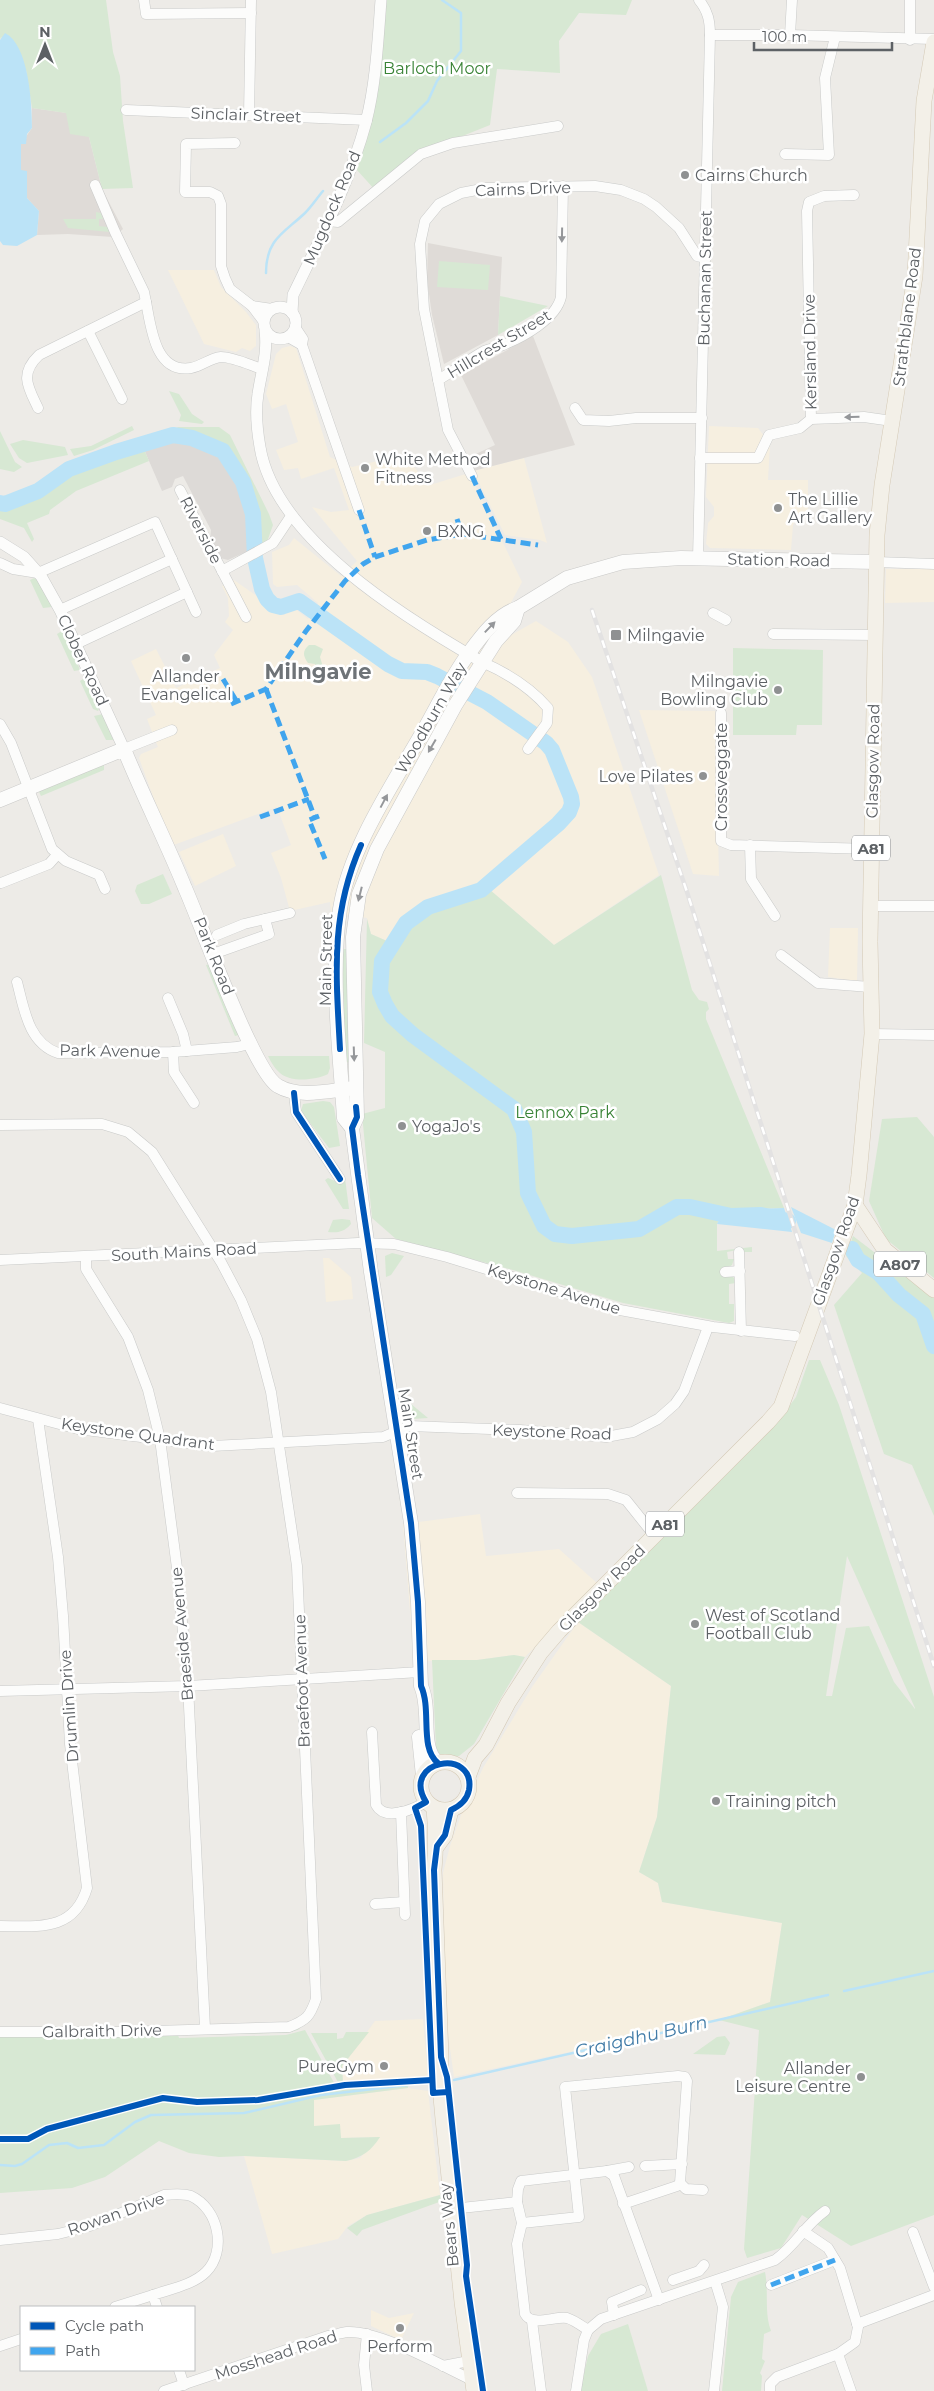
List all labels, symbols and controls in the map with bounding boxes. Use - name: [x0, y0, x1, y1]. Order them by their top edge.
- north arrow: [20, 20, 70, 70]
- scale bar: [754, 20, 892, 52]
- text: N: [39, 23, 51, 41]
- text: 100 m: [762, 27, 807, 46]
- park label: Barloch Moor: [383, 59, 491, 78]
- street label: Sinclair Street: [190, 104, 302, 126]
- street label: Mugdock Road: [299, 148, 365, 268]
- place label: Cairns Church: [695, 166, 808, 185]
- marker: Cairns Church: [679, 169, 691, 181]
- street label: Cairns Drive: [475, 178, 571, 200]
- street label: Buchanan Street: [694, 210, 716, 346]
- one-way arrow: [558, 227, 566, 243]
- street label: Strathblane Road: [889, 246, 925, 388]
- street label: Kersland Drive: [799, 294, 821, 410]
- street label: Hillcrest Street: [444, 305, 555, 382]
- one-way arrow: [844, 414, 860, 422]
- place label: White Method Fitness: [375, 450, 491, 487]
- marker: White Method Fitness: [359, 462, 371, 474]
- place label: The Lillie Art Gallery: [788, 490, 872, 527]
- street label: Riverside: [176, 493, 226, 567]
- marker: The Lillie Art Gallery: [772, 502, 784, 514]
- place label: BXNG: [437, 522, 484, 541]
- marker: BXNG: [421, 525, 433, 537]
- street label: Station Road: [727, 550, 831, 570]
- street label: Clober Road: [54, 611, 112, 709]
- one-way arrow: [484, 622, 496, 634]
- place label: Milngavie: [627, 626, 705, 645]
- marker: Milngavie: [609, 628, 623, 642]
- marker: Allander Evangelical: [180, 652, 192, 664]
- district label: Milngavie: [265, 659, 371, 684]
- street label: Woodburn Way: [391, 659, 471, 777]
- place label: Allander Evangelical: [140, 667, 232, 704]
- place label: Milngavie Bowling Club: [660, 672, 768, 709]
- marker: Milngavie Bowling Club: [772, 684, 784, 696]
- street label: Glasgow Road: [862, 703, 884, 819]
- street label: Crossveggate: [712, 723, 731, 831]
- one-way arrow: [428, 740, 437, 753]
- place label: Love Pilates: [598, 767, 693, 786]
- marker: Love Pilates: [697, 770, 709, 782]
- one-way arrow: [380, 794, 388, 809]
- road number: A81: [852, 836, 890, 860]
- one-way arrow: [355, 887, 363, 902]
- street label: Main Street: [316, 913, 336, 1006]
- street label: Park Road: [190, 914, 238, 998]
- street label: Park Avenue: [59, 1041, 161, 1061]
- one-way arrow: [351, 1046, 359, 1062]
- park label: Lennox Park: [515, 1103, 615, 1122]
- place label: YogaJo's: [412, 1117, 481, 1136]
- marker: YogaJo's: [396, 1120, 408, 1132]
- street label: Glasgow Road: [808, 1194, 864, 1308]
- street label: South Mains Road: [111, 1239, 257, 1265]
- road number: A807: [874, 1252, 926, 1276]
- street label: Keystone Avenue: [485, 1260, 623, 1318]
- street label: Main Street: [394, 1387, 428, 1482]
- street label: Keystone Quadrant: [60, 1414, 216, 1454]
- street label: Keystone Road: [492, 1420, 612, 1444]
- road number: A81: [646, 1512, 684, 1536]
- street label: Glasgow Road: [555, 1541, 649, 1635]
- street label: Braeside Avenue: [167, 1566, 197, 1702]
- place label: West of Scotland Football Club: [705, 1606, 840, 1643]
- street label: Braefoot Avenue: [290, 1614, 314, 1748]
- marker: West of Scotland Football Club: [689, 1618, 701, 1630]
- street label: Drumlin Drive: [56, 1649, 82, 1763]
- place label: Training pitch: [726, 1792, 836, 1811]
- marker: Training pitch: [710, 1795, 722, 1807]
- water label: Craigdhu Burn: [573, 2011, 709, 2063]
- street label: Galbraith Drive: [42, 2020, 162, 2042]
- place label: PureGym: [298, 2057, 374, 2076]
- place label: Allander Leisure Centre: [735, 2059, 851, 2096]
- marker: PureGym: [378, 2060, 390, 2072]
- marker: Allander Leisure Centre: [855, 2071, 867, 2083]
- street label: Bears Way: [435, 2182, 463, 2268]
- street label: Rowan Drive: [65, 2189, 167, 2239]
- legend: [20, 2306, 195, 2371]
- text: Cycle path: [65, 2316, 144, 2335]
- marker: Perform: [394, 2322, 406, 2334]
- street label: Mosshead Road: [212, 2326, 340, 2384]
- place label: Perform: [367, 2337, 433, 2356]
- text: Path: [65, 2341, 101, 2360]

